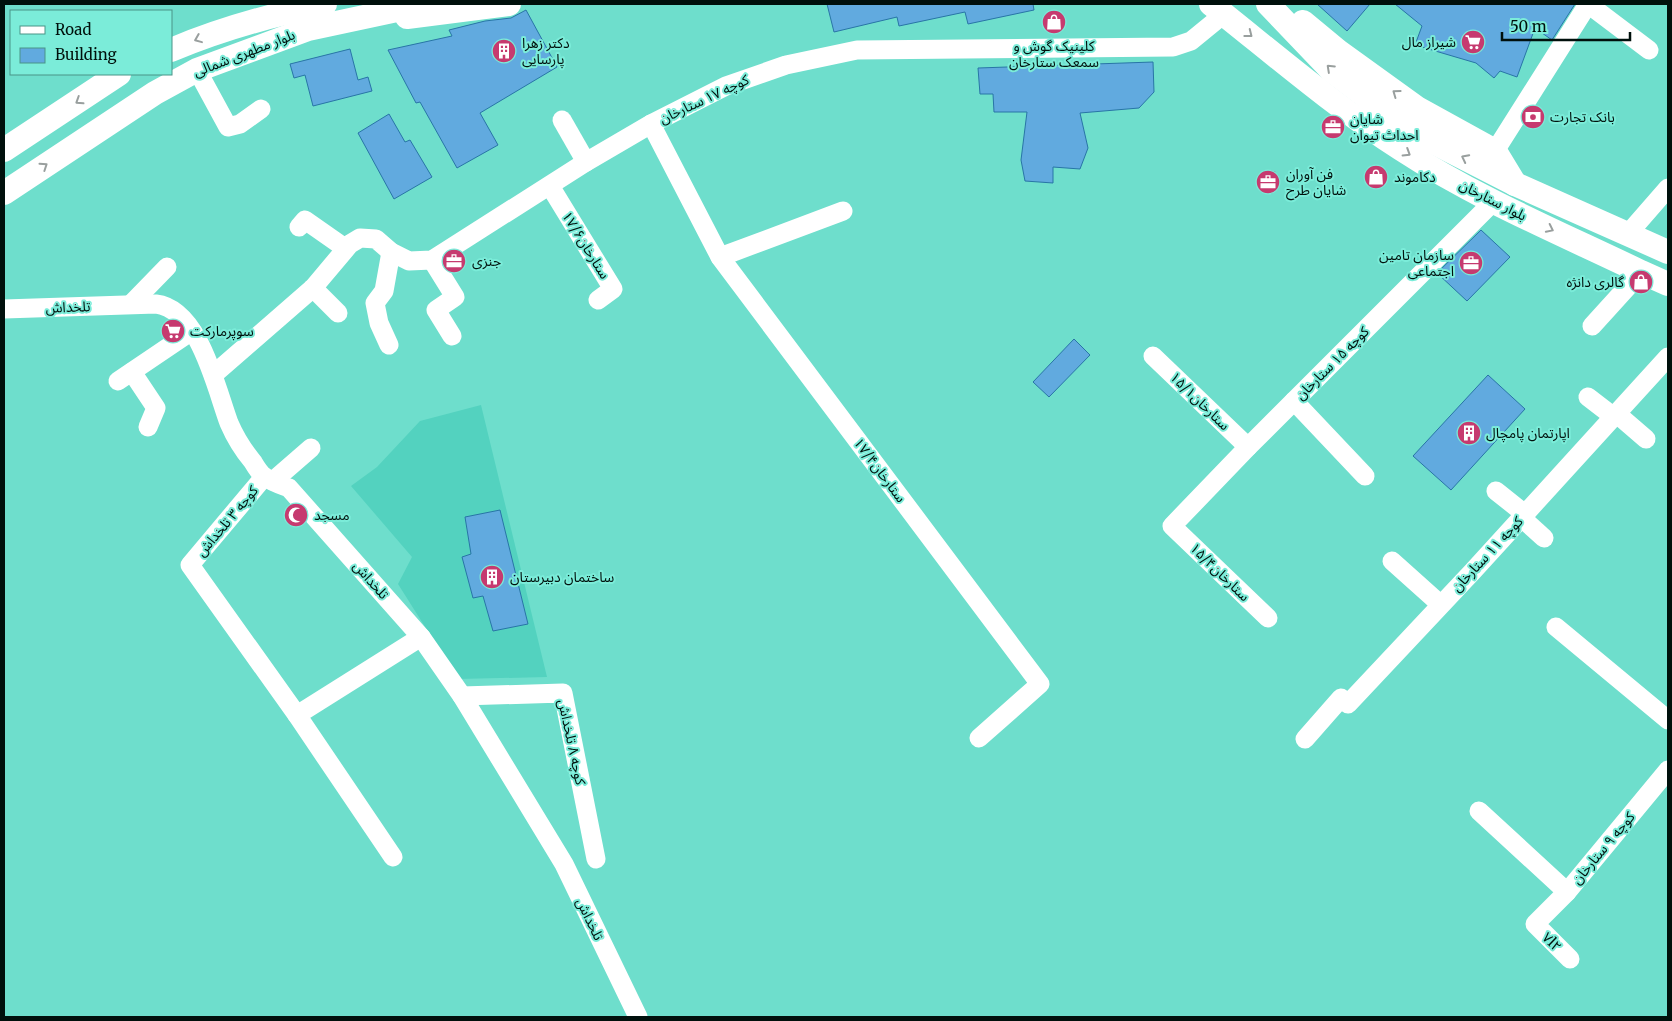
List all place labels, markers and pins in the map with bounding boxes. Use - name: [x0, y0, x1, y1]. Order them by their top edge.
- shop icon: کلینیک گوش و سمعک ستارخان: [1041, 9, 1067, 35]
- supermarket icon: شیراز مال: [1460, 29, 1486, 55]
- place label: شیراز مال: [1402, 33, 1456, 51]
- place label: دکتر زهرا پارسایی: [522, 34, 570, 69]
- place label: کلینیک گوش و سمعک ستارخان: [1009, 37, 1099, 71]
- building icon: دکتر زهرا پارسایی: [491, 38, 517, 64]
- bank icon: بانک تجارت: [1520, 104, 1546, 130]
- place label: بانک تجارت: [1550, 108, 1615, 126]
- place label: شایان احداث تیوان: [1350, 110, 1419, 144]
- office icon: شایان احداث تیوان: [1320, 114, 1346, 140]
- shop icon: دکاموند: [1363, 164, 1389, 190]
- place label: فن آوران شایان طرح: [1286, 165, 1346, 201]
- place label: دکاموند: [1394, 168, 1436, 186]
- office icon: فن آوران شایان طرح: [1255, 169, 1281, 195]
- place label: سازمان تامین اجتماعی: [1379, 246, 1454, 280]
- office icon: جنزی: [441, 248, 467, 274]
- office icon: سازمان تامین اجتماعی: [1458, 250, 1484, 276]
- place label: جنزی: [472, 252, 501, 270]
- shop icon: گالری دانژه: [1628, 269, 1654, 295]
- place label: گالری دانژه: [1567, 273, 1624, 291]
- supermarket icon: سوپرمارکت: [160, 318, 186, 344]
- place label: سوپرمارکت: [190, 322, 254, 341]
- building icon: اپارتمان پامچال: [1456, 420, 1482, 446]
- place label: اپارتمان پامچال: [1486, 424, 1570, 443]
- mosque icon: مسجد: [283, 502, 309, 528]
- place label: مسجد: [314, 506, 350, 524]
- building icon: ساختمان دبیرستان: [479, 564, 505, 590]
- place label: ساختمان دبیرستان: [510, 568, 614, 586]

